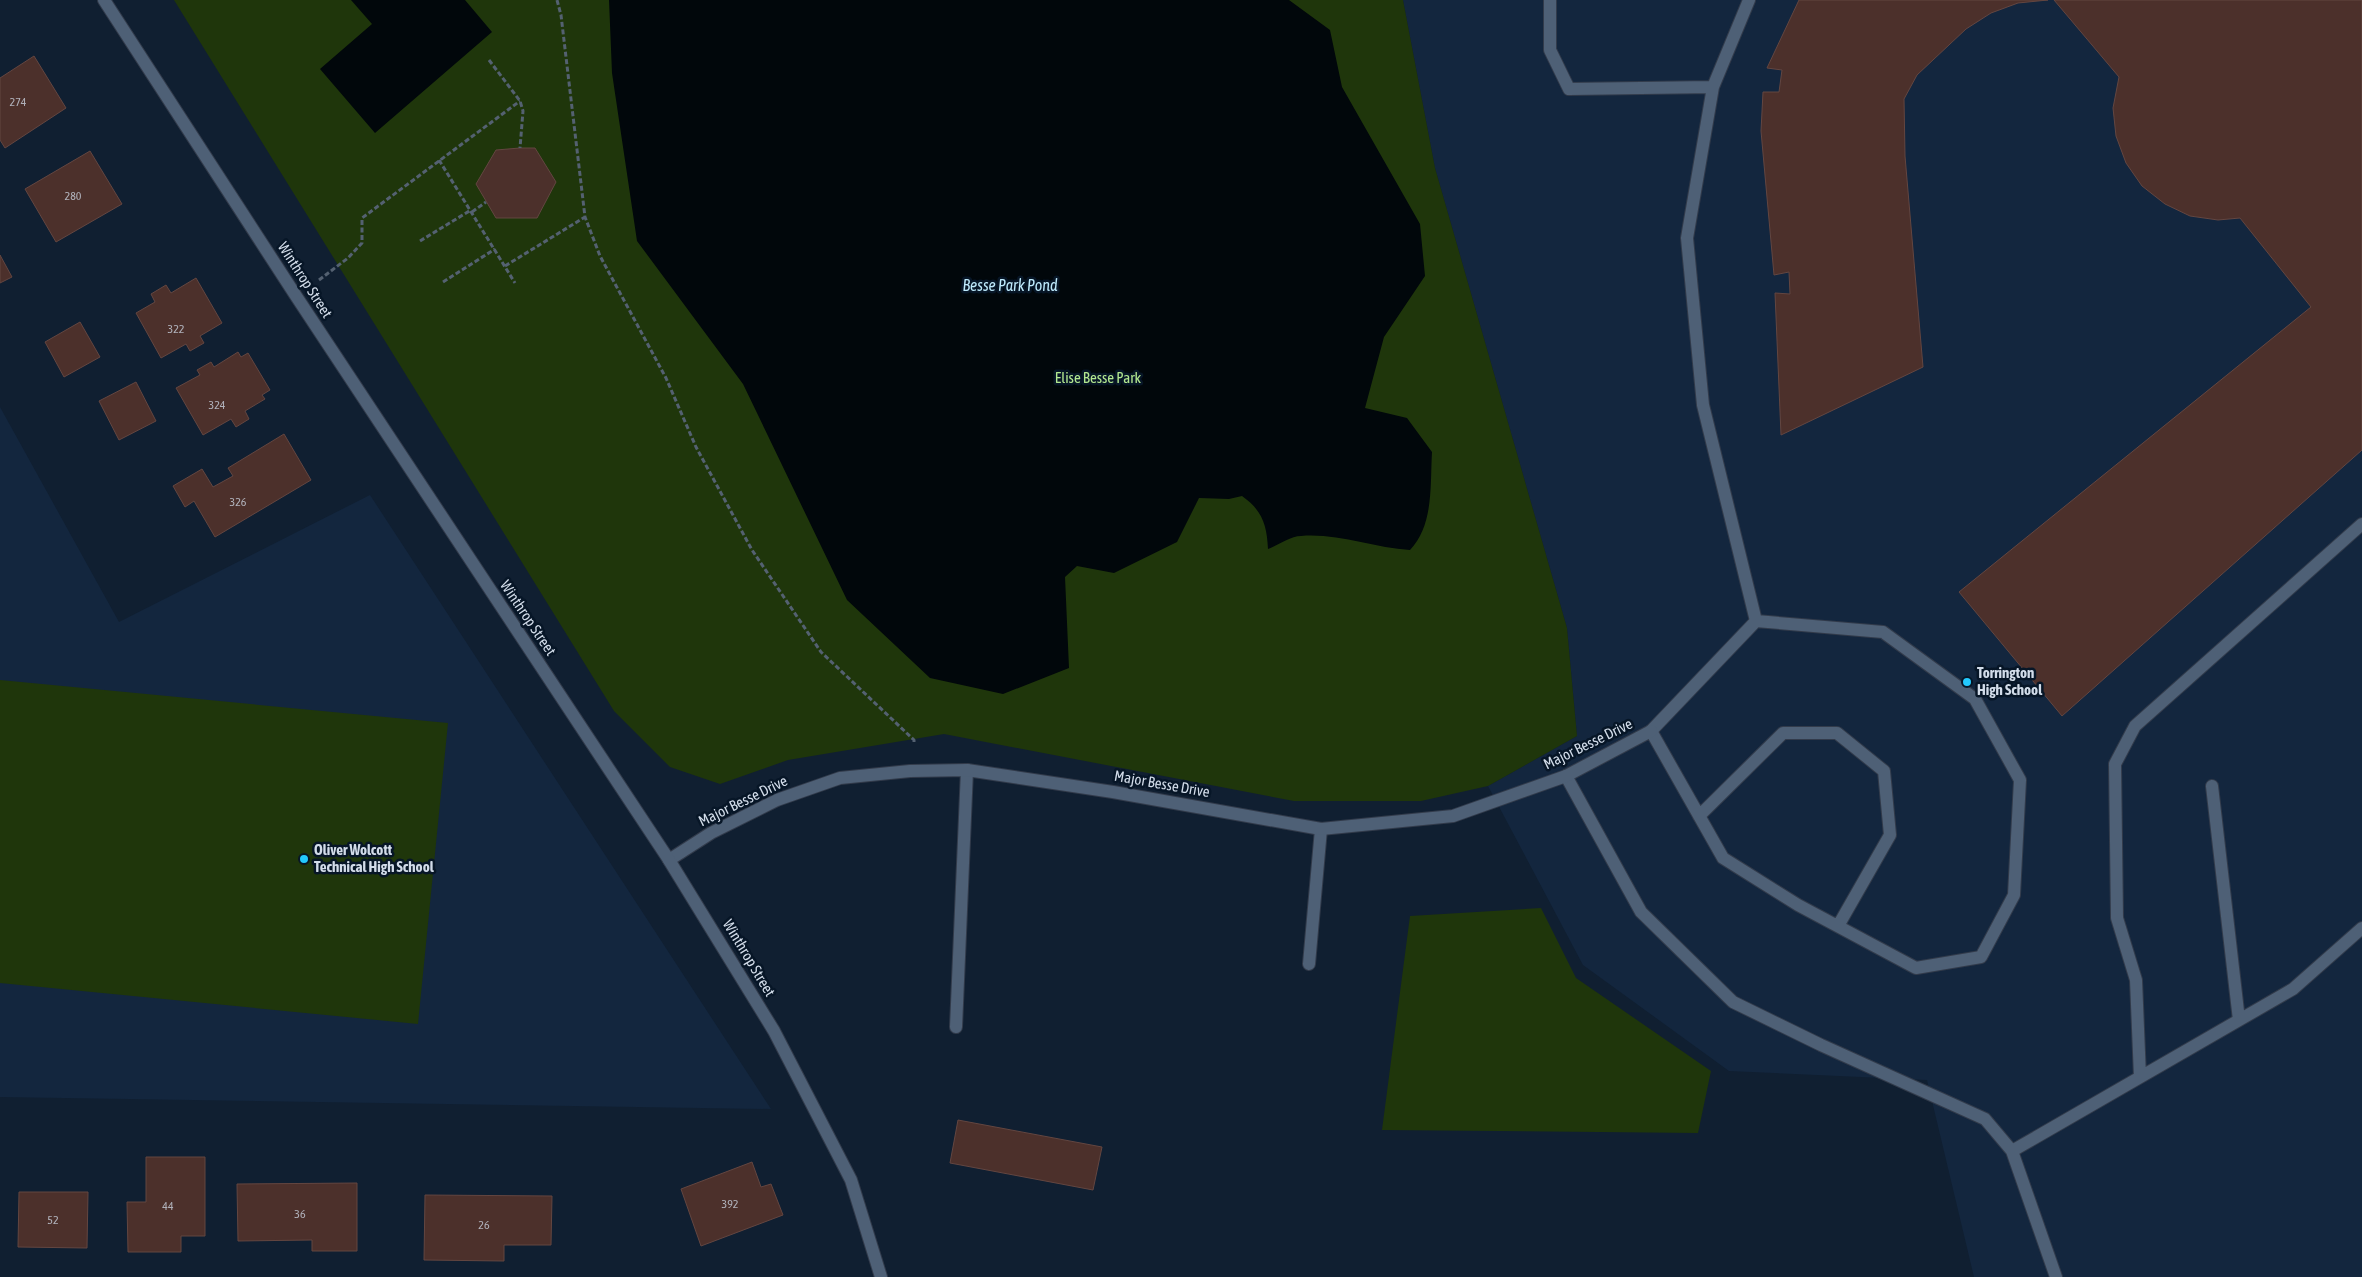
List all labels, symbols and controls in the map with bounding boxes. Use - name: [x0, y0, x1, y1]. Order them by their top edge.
- house number: 274: [10, 95, 27, 109]
- house number: 280: [65, 189, 82, 203]
- street label: Winthrop Street: [275, 239, 336, 321]
- water label: Besse Park Pond: [962, 276, 1058, 294]
- house number: 322: [168, 322, 184, 336]
- park label: Elise Besse Park: [1055, 369, 1142, 386]
- house number: 324: [209, 398, 226, 412]
- house number: 326: [230, 495, 247, 509]
- street label: Winthrop Street: [497, 577, 560, 658]
- place label: Torrington High School: [1977, 664, 2043, 698]
- marker: Torrington High School: [1961, 676, 1973, 688]
- street label: Major Besse Drive: [1541, 715, 1635, 772]
- street label: Major Besse Drive: [1113, 767, 1211, 800]
- street label: Major Besse Drive: [696, 772, 790, 829]
- place label: Oliver Wolcott Technical High School: [314, 841, 435, 875]
- marker: Oliver Wolcott Technical High School: [298, 853, 310, 865]
- street label: Winthrop Street: [720, 916, 779, 999]
- house number: 392: [722, 1197, 738, 1211]
- house number: 44: [162, 1199, 174, 1213]
- house number: 36: [294, 1207, 306, 1221]
- house number: 52: [47, 1213, 59, 1227]
- house number: 26: [478, 1218, 490, 1232]

